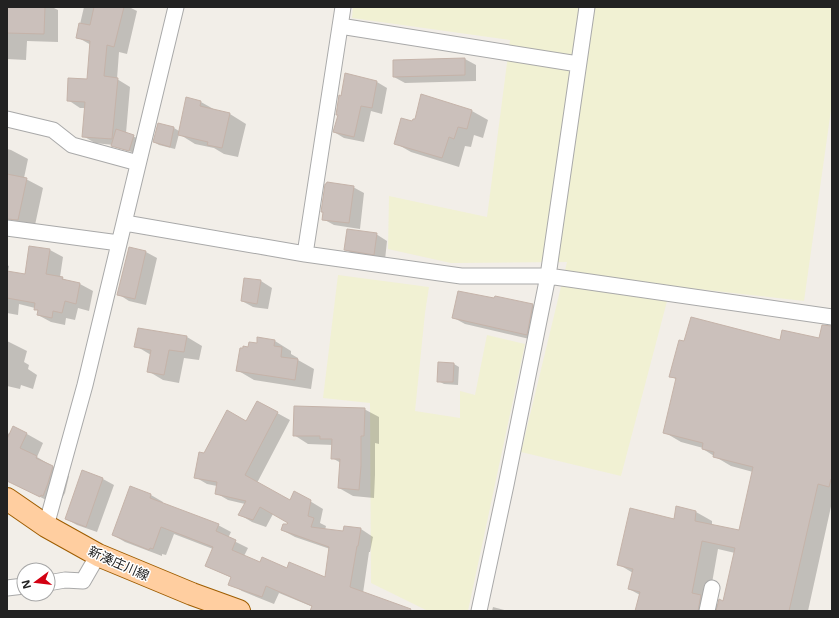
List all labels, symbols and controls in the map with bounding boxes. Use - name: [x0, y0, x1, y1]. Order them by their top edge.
- street label: 新湊庄川線: [86, 542, 152, 584]
- north arrow: [16, 562, 56, 602]
- text: N: [17, 578, 34, 591]

